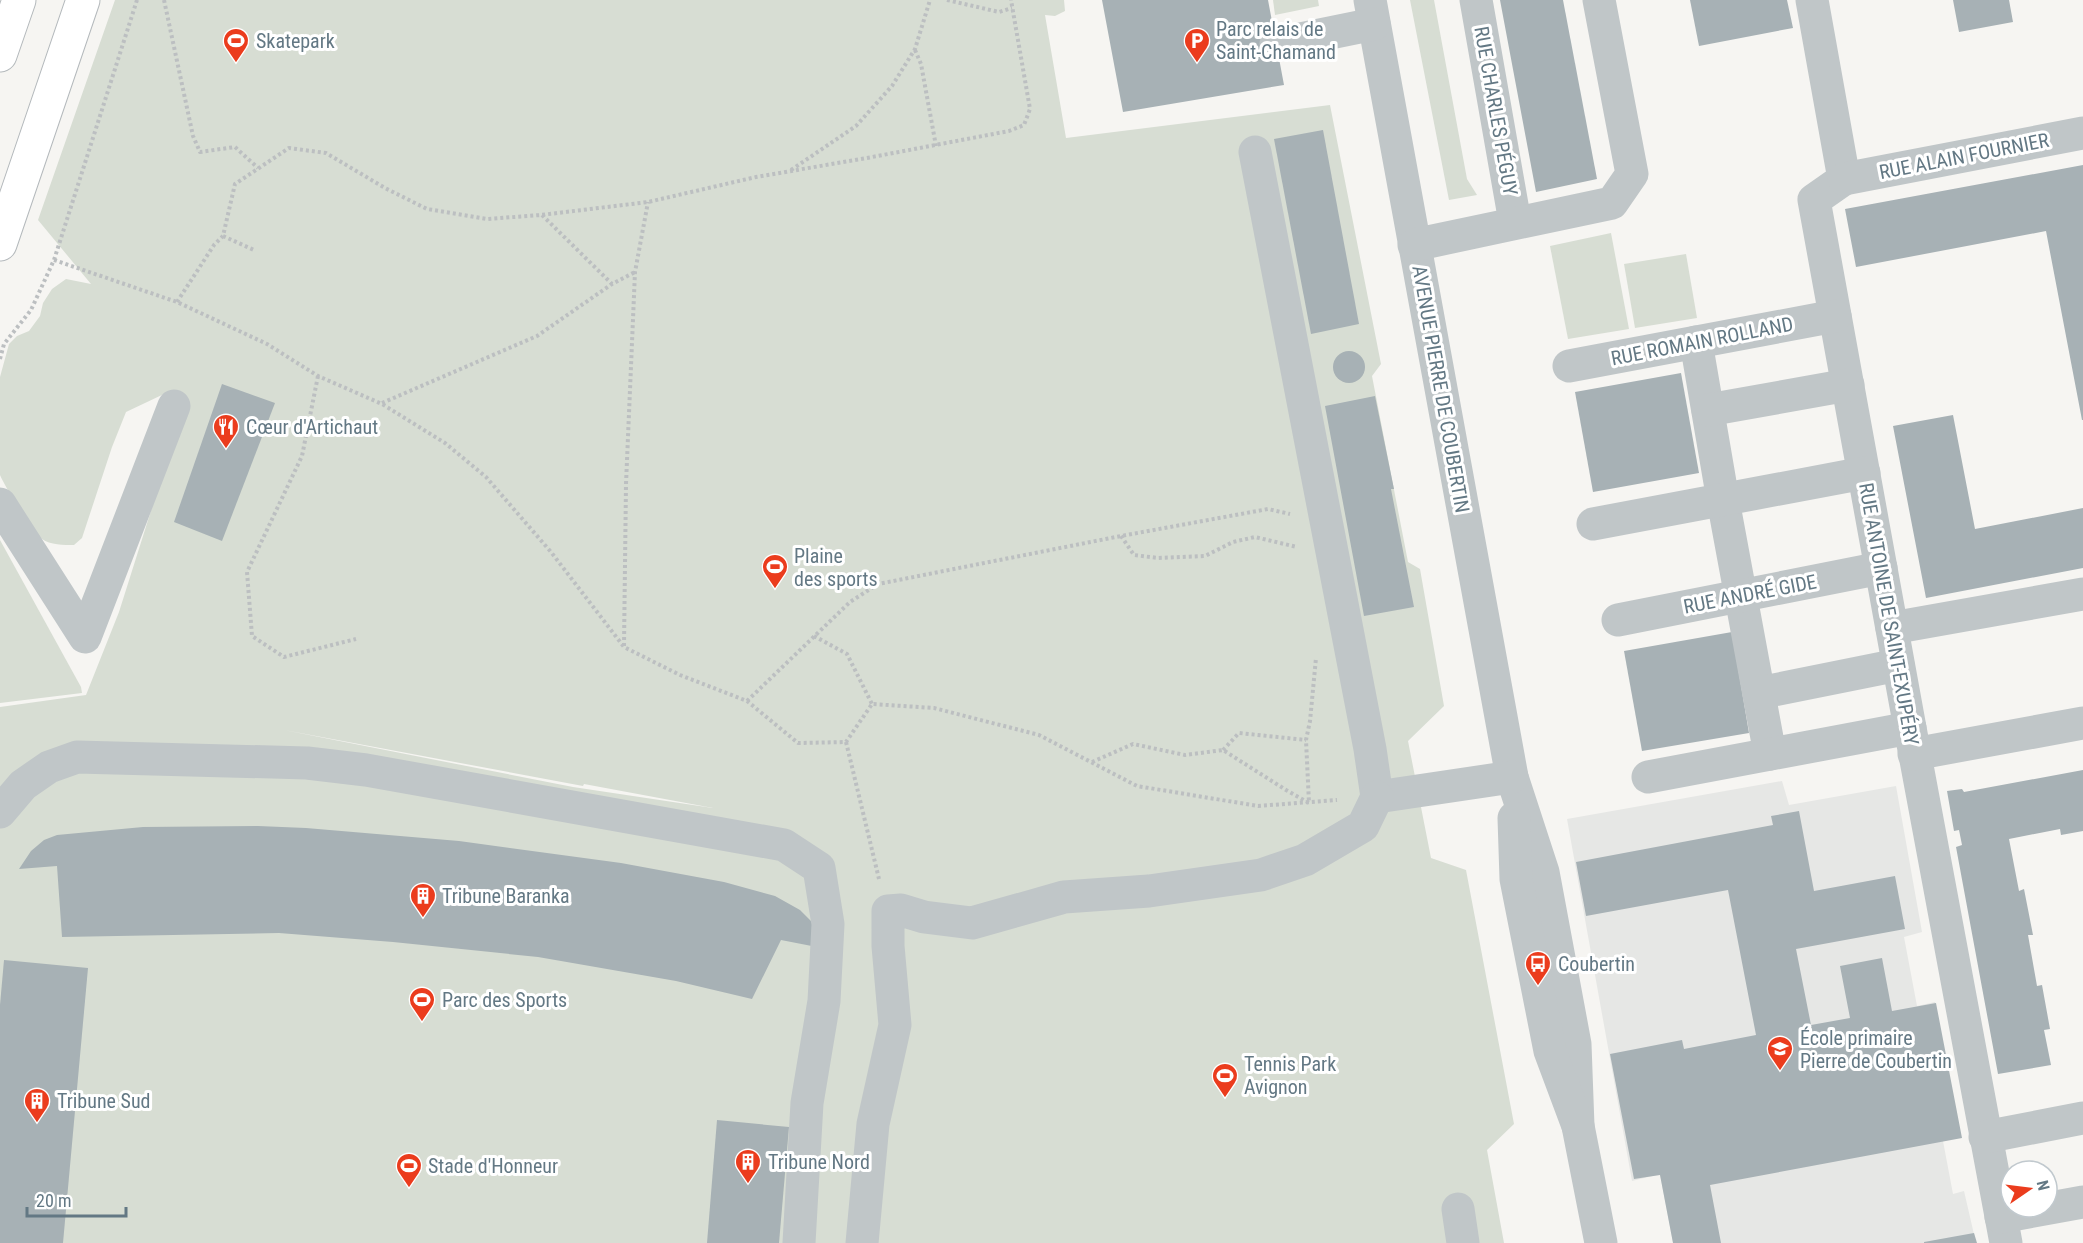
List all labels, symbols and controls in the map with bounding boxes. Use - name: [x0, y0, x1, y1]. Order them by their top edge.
- place label: Parc relais de Saint-Chamand: [1216, 17, 1336, 64]
- street label: RUE CHARLES PÉGUY: [1469, 24, 1523, 198]
- sports icon: Skatepark: [221, 26, 251, 64]
- parking icon: Parc relais de Saint-Chamand: [1182, 26, 1212, 64]
- place label: Skatepark: [256, 29, 335, 53]
- street label: RUE ALAIN FOURNIER: [1877, 128, 2051, 184]
- street label: AVENUE PIERRE DE COUBERTIN: [1407, 263, 1475, 515]
- street label: RUE ROMAIN ROLLAND: [1609, 312, 1795, 370]
- restaurant icon: Cœur d'Artichaut: [211, 412, 241, 450]
- place label: Cœur d'Artichaut: [246, 415, 378, 439]
- street label: RUE ANTOINE DE SAINT-EXUPÉRY: [1854, 481, 1924, 748]
- place label: Plaine des sports: [794, 544, 878, 591]
- sports icon: Plaine des sports: [760, 552, 790, 590]
- street label: RUE ANDRÉ GIDE: [1681, 569, 1819, 619]
- building icon: Tribune Baranka: [408, 881, 438, 919]
- place label: Tribune Baranka: [442, 884, 570, 908]
- bus stop icon: Coubertin: [1523, 949, 1553, 987]
- place label: Coubertin: [1558, 952, 1635, 976]
- sports icon: Parc des Sports: [407, 985, 437, 1023]
- place label: Parc des Sports: [442, 988, 567, 1012]
- place label: École primaire Pierre de Coubertin: [1800, 1026, 1952, 1073]
- school or university icon: École primaire Pierre de Coubertin: [1765, 1034, 1795, 1072]
- place label: Tennis Park Avignon: [1244, 1052, 1336, 1099]
- sports icon: Tennis Park Avignon: [1210, 1061, 1240, 1099]
- building icon: Tribune Sud: [22, 1086, 52, 1124]
- place label: Tribune Sud: [57, 1089, 151, 1113]
- building icon: Tribune Nord: [733, 1147, 763, 1185]
- place label: Tribune Nord: [768, 1150, 870, 1174]
- sports icon: Stade d'Honneur: [394, 1151, 424, 1189]
- place label: Stade d'Honneur: [428, 1154, 558, 1178]
- north arrow: [1999, 1159, 2059, 1219]
- text: N: [2033, 1178, 2053, 1193]
- scale bar: [27, 1180, 126, 1218]
- text: 20 m: [36, 1190, 71, 1211]

